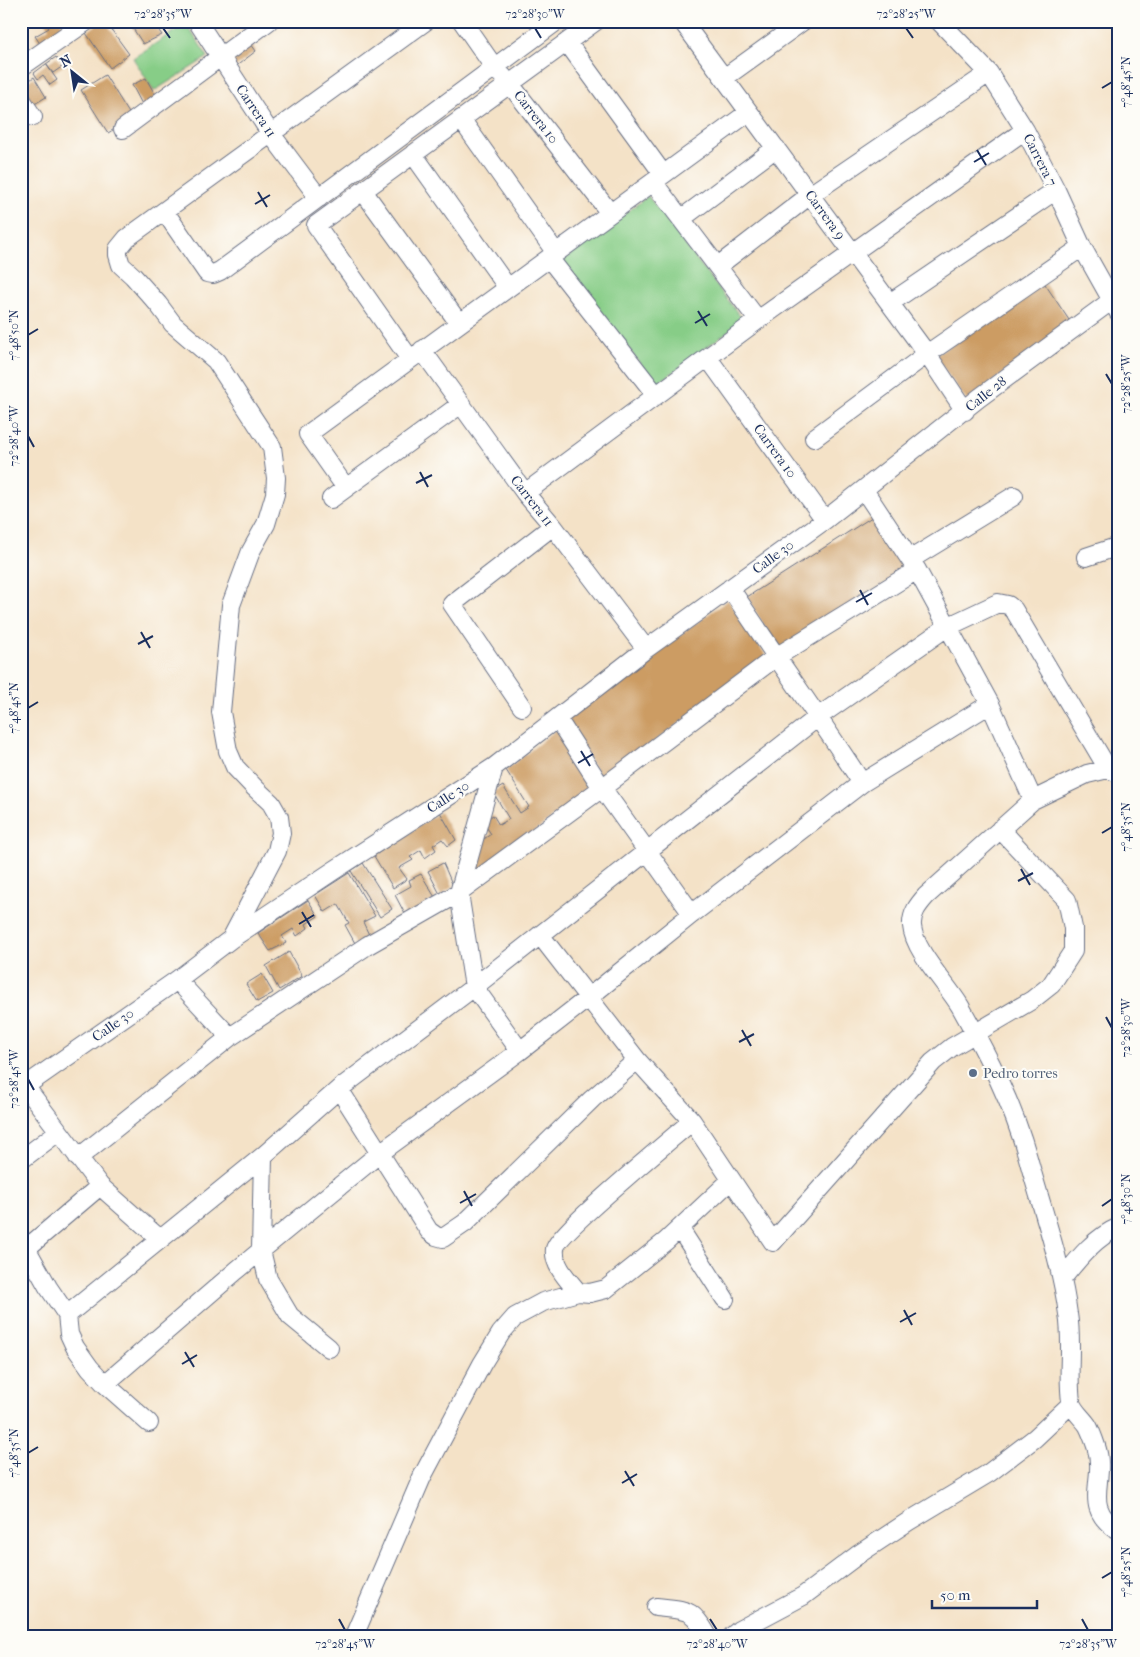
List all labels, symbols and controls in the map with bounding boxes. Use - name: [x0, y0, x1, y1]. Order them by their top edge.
- text: 72°28'35"W: [134, 7, 193, 21]
- text: 72°28'30"W: [505, 7, 566, 21]
- text: 72°28'25"W: [877, 7, 937, 21]
- north arrow: [48, 48, 98, 98]
- text: N: [57, 51, 75, 71]
- text: 7°48'45"N: [1119, 56, 1133, 108]
- street label: Carrera 11: [232, 81, 280, 141]
- street label: Carrera 10: [510, 87, 562, 147]
- street label: Carrera 7: [1020, 131, 1061, 189]
- street label: Carrera 9: [801, 187, 849, 243]
- text: 7°48'50"N: [7, 309, 21, 361]
- text: 72°28'25"W: [1119, 353, 1133, 413]
- street label: Calle 28: [962, 373, 1010, 415]
- text: 72°28'40"W: [7, 404, 21, 467]
- street label: Carrera 10: [750, 421, 800, 481]
- street label: Carrera 11: [507, 472, 557, 530]
- street label: Calle 30: [749, 536, 797, 578]
- text: 7°48'45"N: [7, 682, 21, 734]
- street label: Calle 30: [424, 777, 472, 817]
- text: 7°48'35"N: [1119, 802, 1133, 852]
- text: 72°28'30"W: [1119, 997, 1133, 1058]
- street label: Calle 30: [89, 1005, 137, 1045]
- text: 72°28'45"W: [7, 1048, 21, 1109]
- place label: Pedro torres: [983, 1065, 1058, 1082]
- marker: Pedro torres: [967, 1067, 979, 1079]
- text: 7°48'30"N: [1119, 1173, 1133, 1225]
- text: 7°48'35"N: [7, 1428, 21, 1478]
- text: 7°48'25"N: [1119, 1547, 1133, 1597]
- scale bar: [932, 1577, 1038, 1609]
- text: 50 m: [940, 1586, 971, 1604]
- text: 72°28'45"W: [315, 1637, 376, 1651]
- text: 72°28'40"W: [686, 1637, 749, 1651]
- text: 72°28'35"W: [1059, 1637, 1118, 1651]

